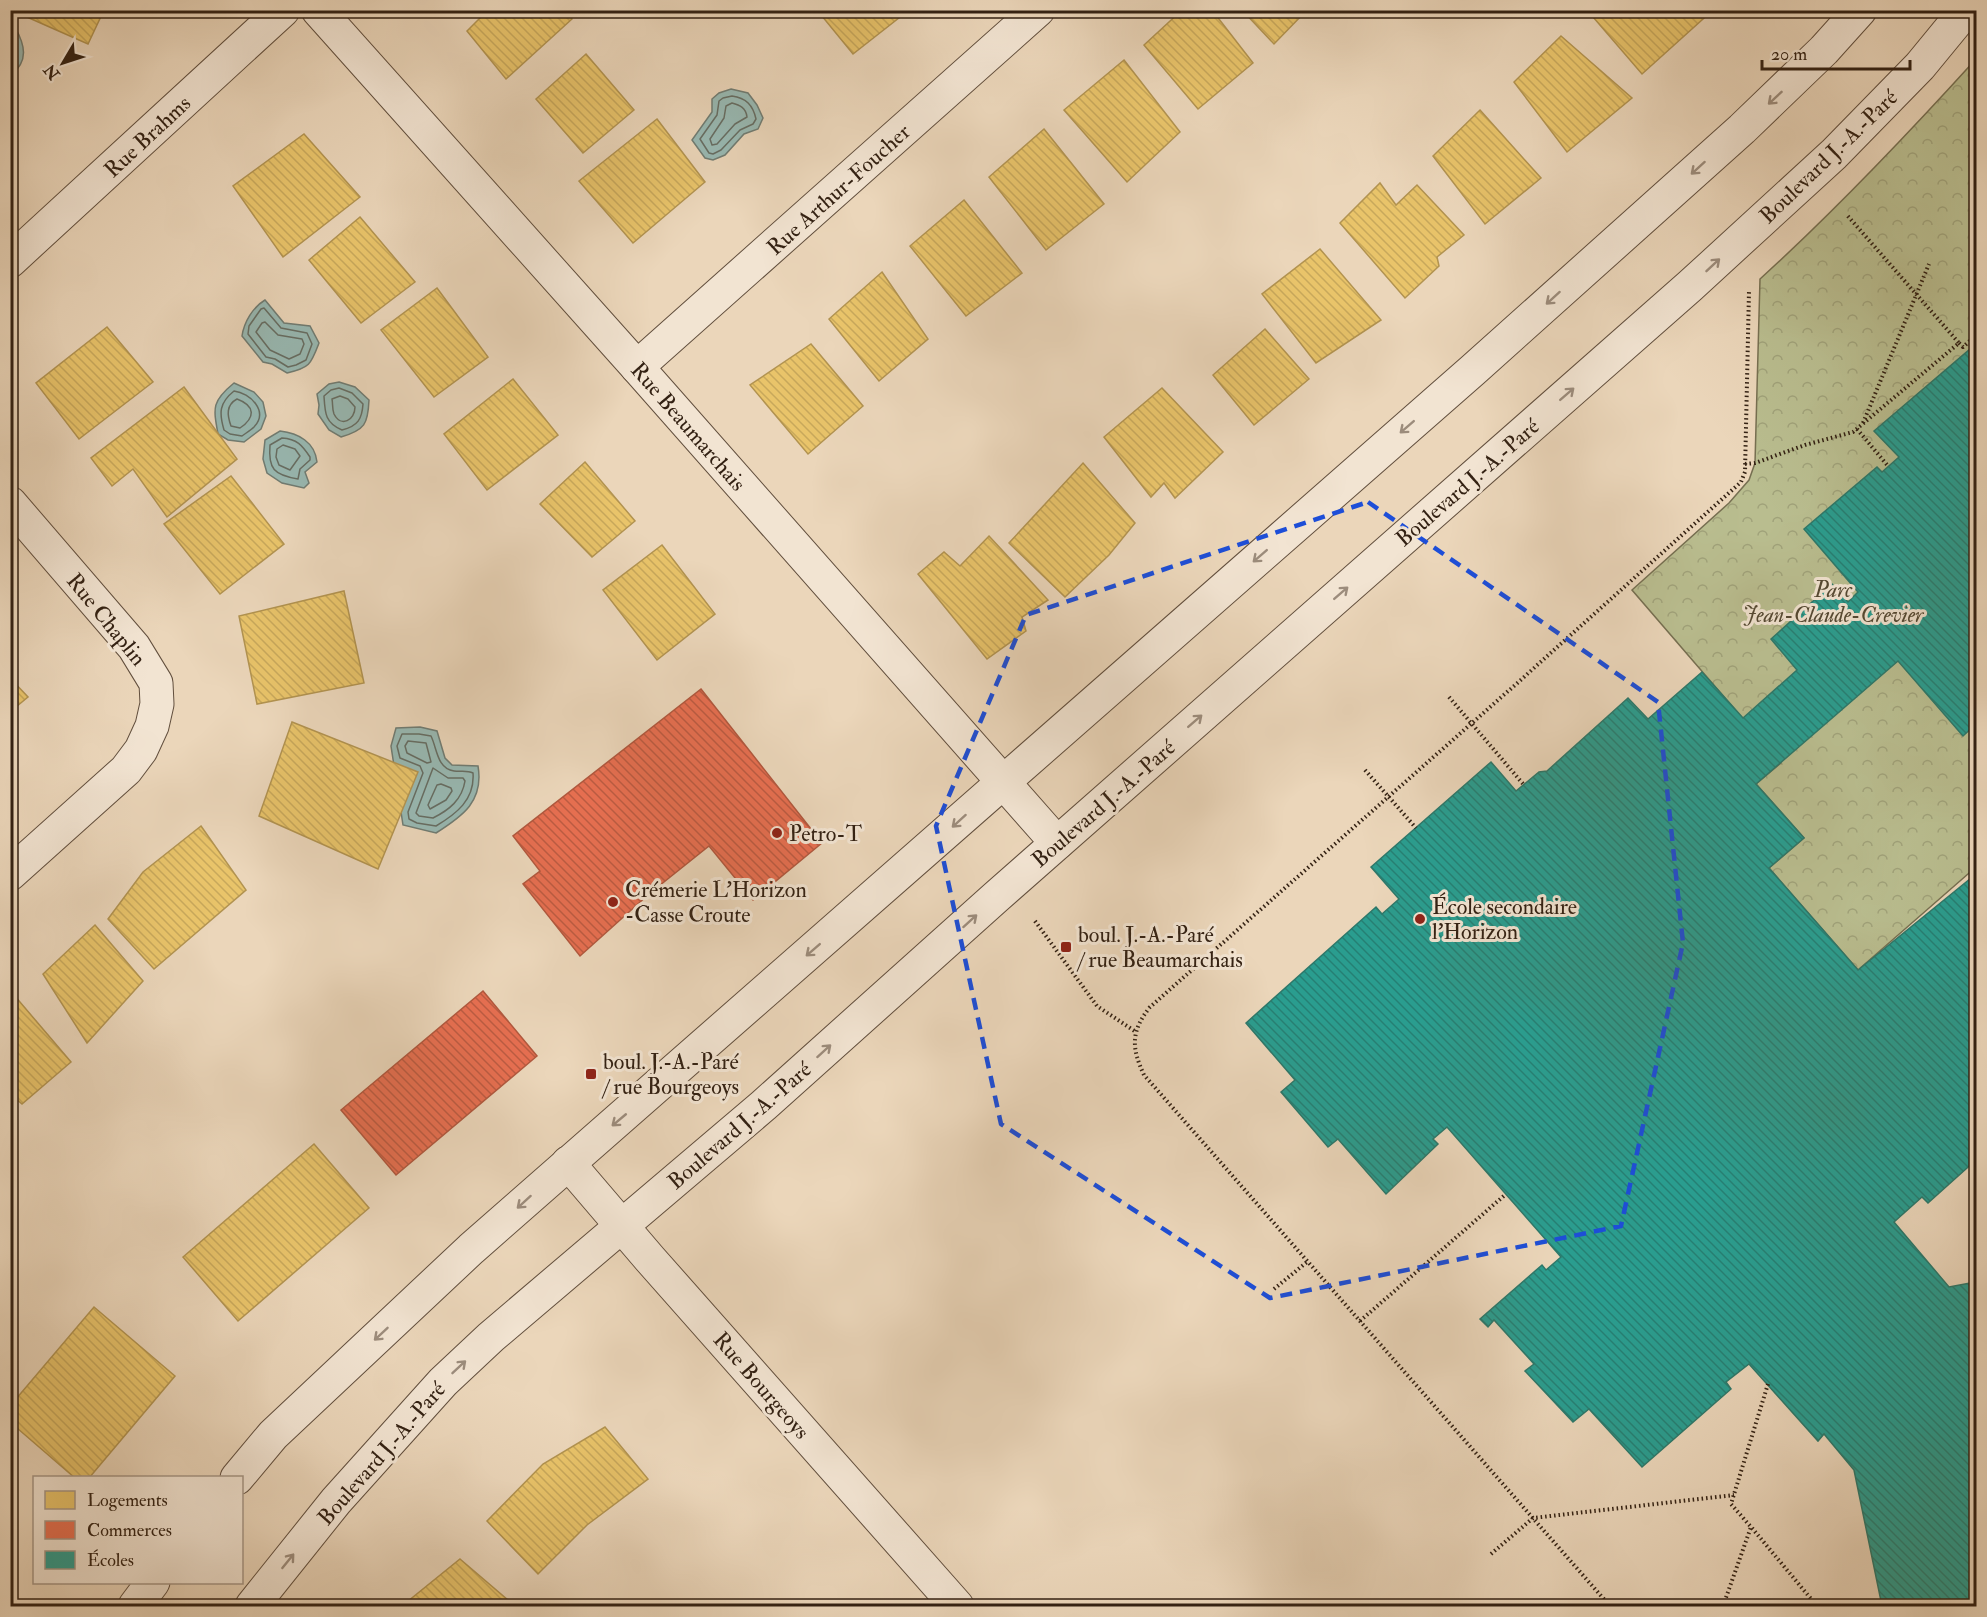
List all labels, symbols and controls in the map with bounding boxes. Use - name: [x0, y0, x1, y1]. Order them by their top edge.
- north arrow: [33, 33, 93, 93]
- scale bar: [1762, 33, 1910, 71]
- text: 20 m: [1771, 43, 1807, 66]
- text: N: [39, 59, 65, 84]
- street label: Boulevard J.-A.-Paré: [1754, 83, 1904, 230]
- street label: Rue Brahms: [98, 90, 197, 184]
- one-way arrow: [1768, 90, 1783, 104]
- street label: Rue Arthur-Foucher: [761, 117, 917, 261]
- one-way arrow: [1691, 161, 1706, 175]
- one-way arrow: [1705, 258, 1720, 272]
- one-way arrow: [1546, 291, 1561, 305]
- street label: Rue Beaumarchais: [625, 356, 752, 497]
- one-way arrow: [1559, 388, 1575, 401]
- street label: Boulevard J.-A.-Paré: [1390, 412, 1546, 553]
- one-way arrow: [1399, 421, 1415, 434]
- one-way arrow: [1253, 549, 1268, 563]
- street label: Rue Chaplin: [60, 568, 152, 672]
- park label: Parc Jean-Claude-Crevier: [1743, 576, 1925, 629]
- one-way arrow: [1334, 586, 1349, 600]
- one-way arrow: [1187, 715, 1203, 728]
- street label: Boulevard J.-A.-Paré: [1026, 733, 1182, 874]
- one-way arrow: [952, 814, 967, 828]
- place label: Petro-T: [789, 820, 863, 848]
- marker: Petro-T: [770, 826, 784, 840]
- place label: Crémerie L'Horizon -Casse Croute: [625, 876, 807, 929]
- place label: École secondaire l'Horizon: [1432, 892, 1577, 946]
- marker: Crémerie L'Horizon -Casse Croute: [606, 895, 620, 909]
- marker: École secondaire l'Horizon: [1413, 912, 1427, 926]
- one-way arrow: [962, 914, 977, 928]
- place label: boul. J.-A.-Paré / rue Beaumarchais: [1076, 921, 1243, 974]
- marker: boul. J.-A.-Paré / rue Beaumarchais: [1059, 940, 1073, 954]
- one-way arrow: [806, 943, 821, 957]
- one-way arrow: [817, 1044, 832, 1058]
- place label: boul. J.-A.-Paré / rue Bourgeoys: [601, 1048, 739, 1101]
- street label: Boulevard J.-A.-Paré: [662, 1055, 818, 1196]
- marker: boul. J.-A.-Paré / rue Bourgeoys: [584, 1067, 598, 1081]
- one-way arrow: [612, 1113, 627, 1127]
- one-way arrow: [517, 1195, 532, 1209]
- street label: Rue Bourgeoys: [707, 1326, 815, 1445]
- one-way arrow: [373, 1327, 388, 1341]
- one-way arrow: [451, 1360, 466, 1374]
- street label: Boulevard J.-A.-Paré: [312, 1375, 452, 1531]
- legend: [33, 1476, 243, 1584]
- text: Logements: [87, 1489, 168, 1512]
- text: Commerces: [87, 1519, 172, 1542]
- text: Écoles: [87, 1549, 134, 1572]
- one-way arrow: [282, 1553, 295, 1569]

